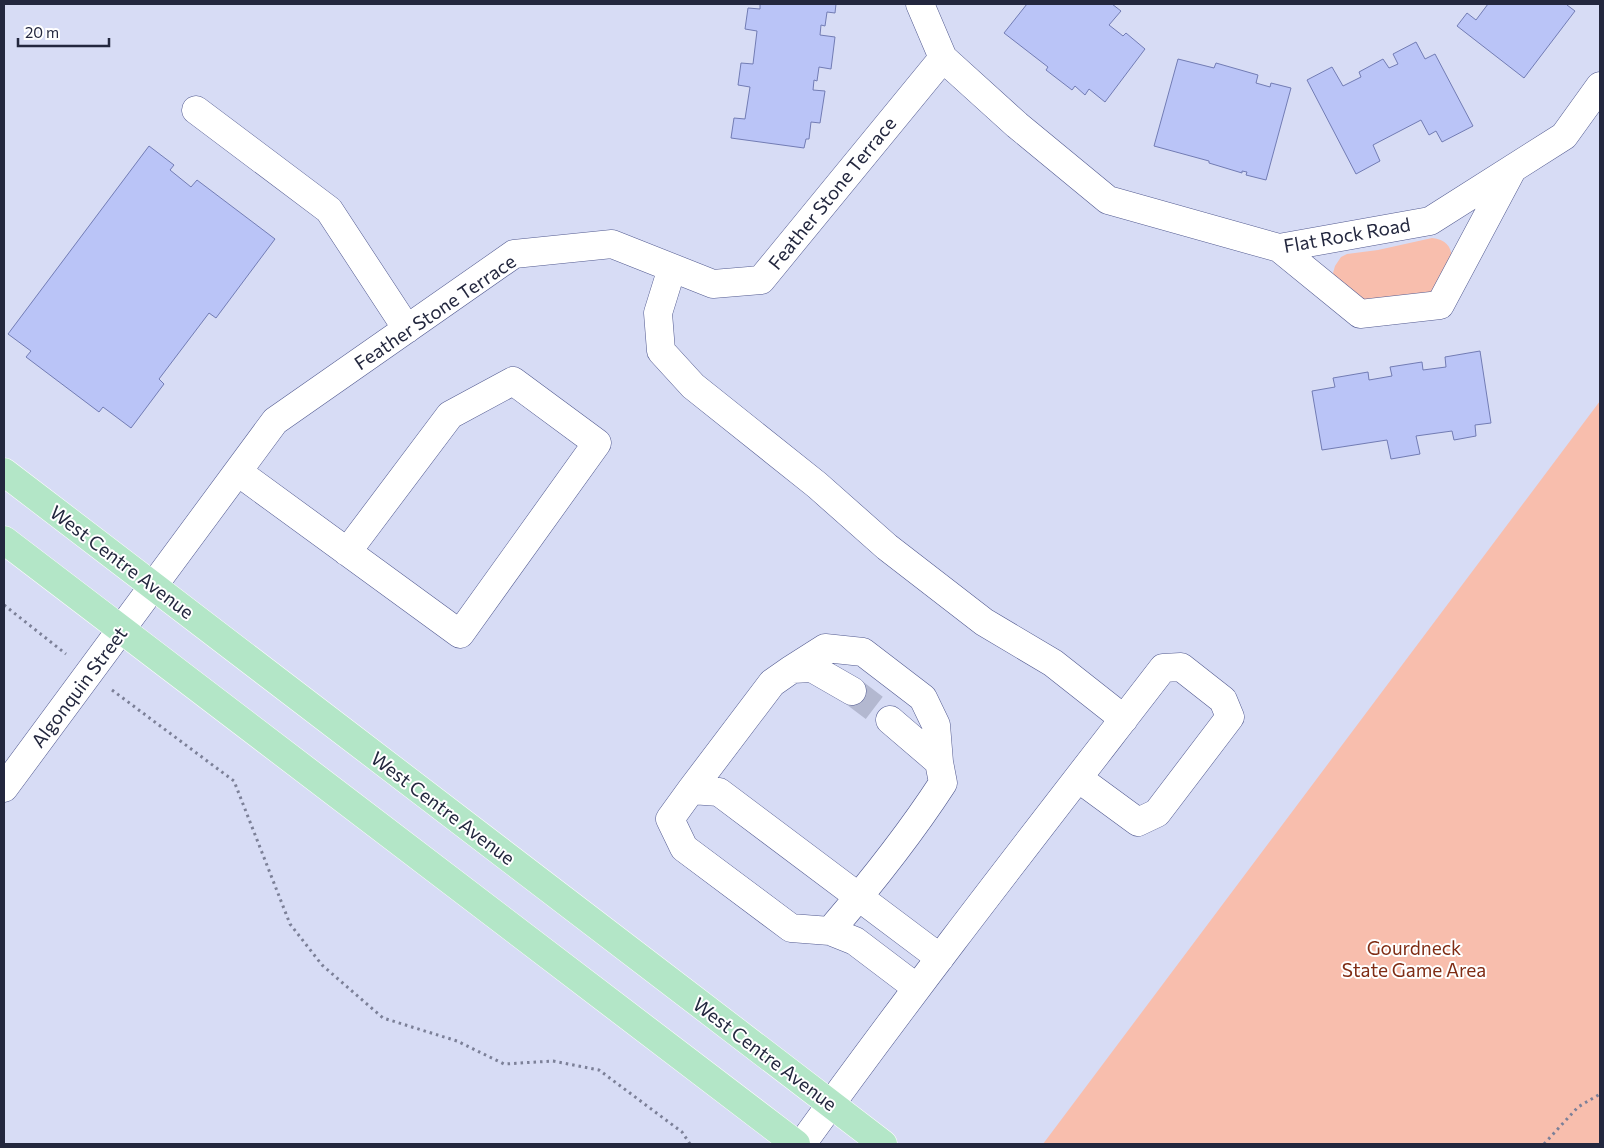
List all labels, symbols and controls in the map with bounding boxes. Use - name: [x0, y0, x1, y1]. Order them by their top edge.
- scale bar: [18, 15, 109, 47]
- text: 20 m: [25, 23, 59, 41]
- street label: Feather Stone Terrace: [763, 112, 900, 274]
- street label: Flat Rock Road: [1282, 212, 1412, 257]
- street label: Feather Stone Terrace: [350, 249, 520, 374]
- street label: West Centre Avenue: [46, 500, 199, 623]
- street label: Algonquin Street: [26, 622, 132, 752]
- street label: West Centre Avenue: [367, 746, 520, 869]
- park label: Gourdneck State Game Area: [1342, 936, 1486, 981]
- street label: West Centre Avenue: [689, 992, 842, 1115]

